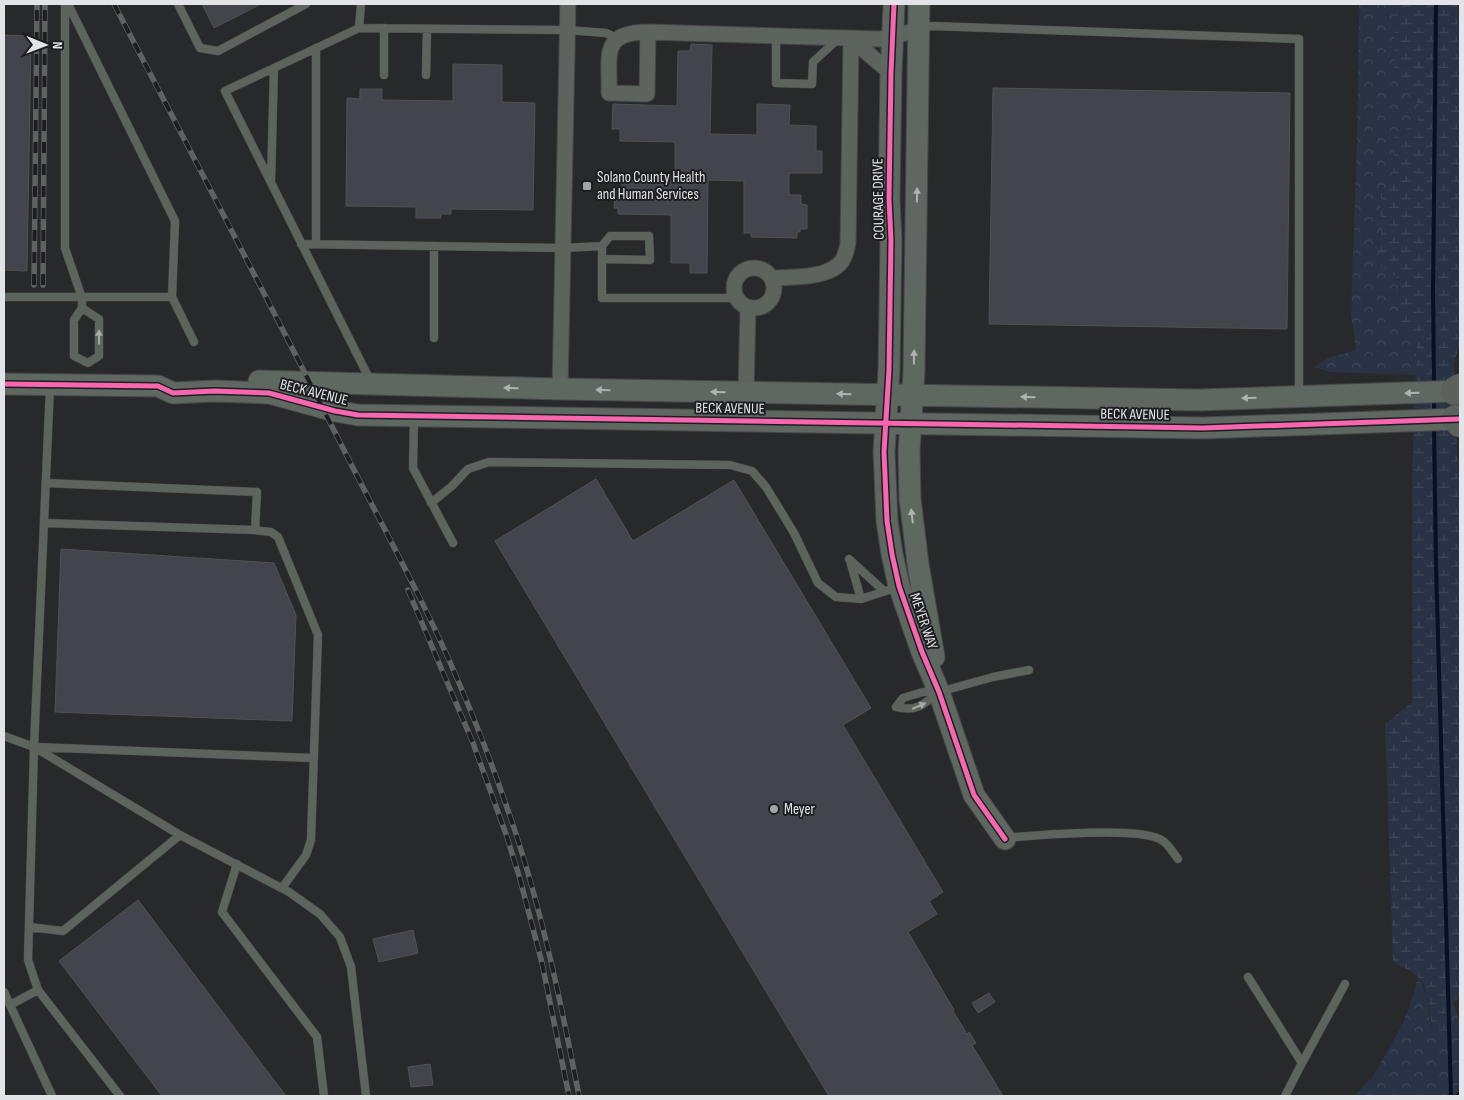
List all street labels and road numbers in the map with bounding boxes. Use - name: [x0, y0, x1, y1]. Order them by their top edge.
- street label: COURAGE DRIVE: [868, 158, 889, 240]
- street label: BECK AVENUE: [278, 375, 350, 410]
- street label: BECK AVENUE: [695, 398, 765, 419]
- street label: BECK AVENUE: [1100, 404, 1170, 425]
- street label: MEYER WAY: [905, 591, 942, 653]

